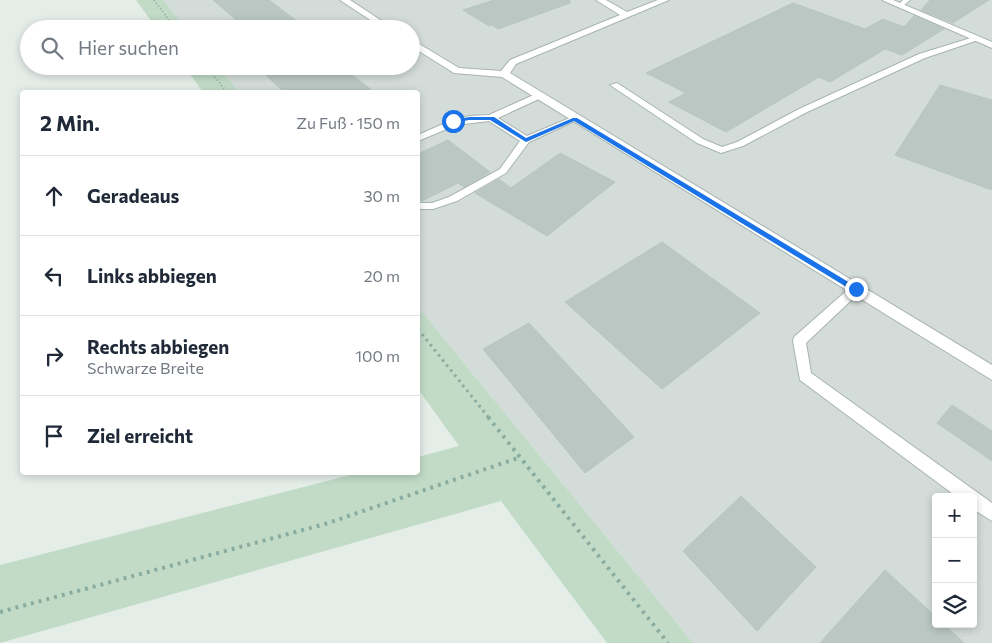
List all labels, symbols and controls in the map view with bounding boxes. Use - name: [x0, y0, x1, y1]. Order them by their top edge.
- search box: [20, 20, 420, 75]
- icon: search: [38, 34, 66, 62]
- text: Hier suchen: [78, 36, 179, 59]
- text: 2 Min.: [40, 110, 100, 135]
- route start: [442, 110, 465, 133]
- text: Zu Fuß · 150 m: [296, 113, 400, 132]
- icon: ahead: [40, 182, 68, 210]
- text: Geradeaus: [87, 184, 179, 207]
- text: 30 m: [363, 186, 400, 205]
- icon: left: [40, 262, 68, 290]
- text: Links abbiegen: [87, 264, 217, 287]
- text: 20 m: [364, 266, 400, 285]
- route end: [845, 278, 868, 301]
- text: Rechts abbiegen: [87, 335, 229, 358]
- icon: right: [40, 342, 68, 370]
- text: 100 m: [355, 346, 400, 365]
- text: Schwarze Breite: [87, 358, 204, 377]
- icon: arrive: [40, 422, 68, 450]
- text: Ziel erreicht: [87, 424, 193, 447]
- map controls: [932, 493, 977, 628]
- button: +: [932, 493, 977, 538]
- button: −: [932, 538, 977, 583]
- button: layers: [932, 583, 977, 628]

